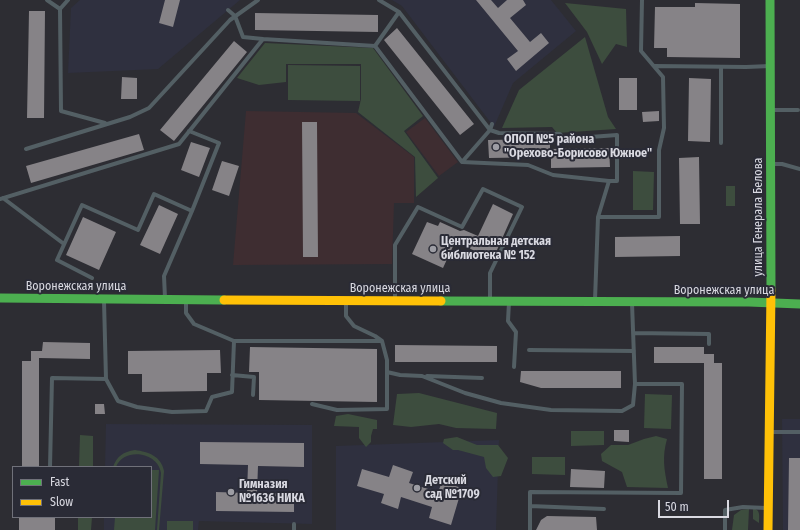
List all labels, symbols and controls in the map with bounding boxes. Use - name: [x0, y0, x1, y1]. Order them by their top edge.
- place label: ОПОП №5 района "Орехово-Борисово Южное": [504, 133, 652, 161]
- marker: ОПОП №5 района "Орехово-Борисово Южное": [491, 142, 501, 152]
- street label: улица Генерала Белова: [752, 158, 766, 276]
- place label: Центральная детская библиотека № 152: [441, 235, 551, 263]
- marker: Центральная детская библиотека № 152: [428, 244, 438, 254]
- street label: Воронежская улица: [26, 280, 126, 294]
- street label: Воронежская улица: [350, 282, 450, 296]
- street label: Воронежская улица: [674, 284, 774, 298]
- legend: [12, 466, 152, 518]
- place label: Детский сад №1709: [425, 474, 480, 502]
- text: Fast: [50, 475, 69, 489]
- place label: Гимназия №1636 НИКА: [239, 478, 305, 506]
- marker: Детский сад №1709: [412, 483, 422, 493]
- marker: Гимназия №1636 НИКА: [226, 487, 236, 497]
- scale bar: [660, 492, 731, 518]
- text: Slow: [50, 495, 73, 509]
- text: 50 m: [665, 500, 689, 514]

